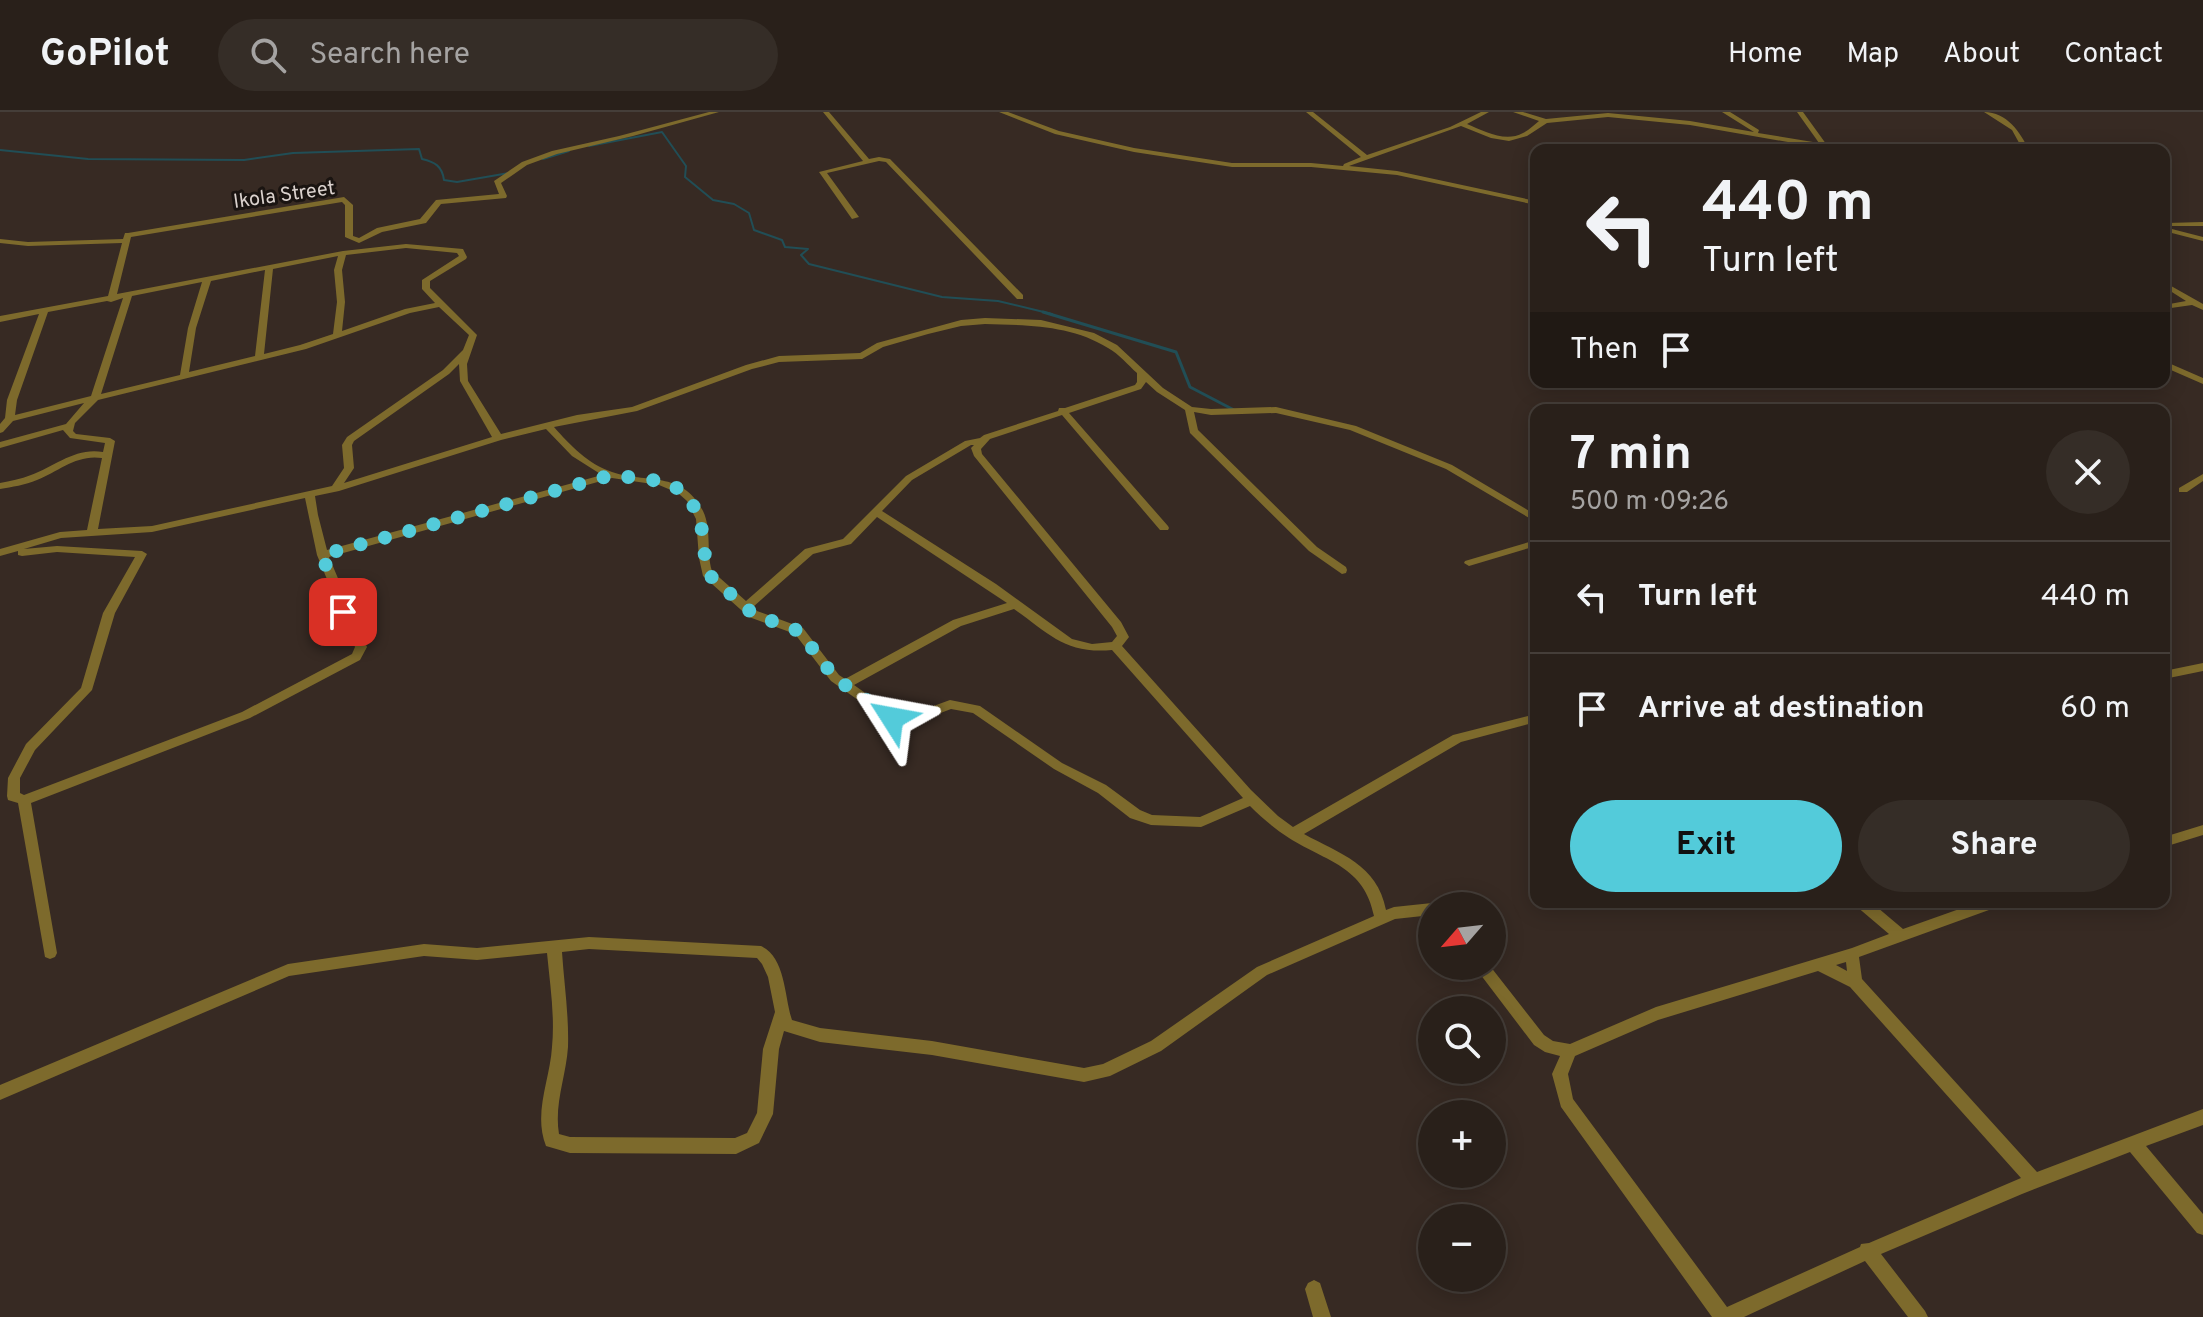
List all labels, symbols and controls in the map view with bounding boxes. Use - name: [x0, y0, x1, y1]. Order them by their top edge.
- search box: [218, 19, 778, 91]
- text: GoPilot: [40, 31, 170, 80]
- icon: search: [246, 33, 290, 77]
- text: Search here: [310, 37, 470, 74]
- text: Home: [1728, 37, 1802, 73]
- text: Map: [1846, 37, 1899, 73]
- text: About: [1943, 37, 2020, 73]
- text: Contact: [2064, 37, 2163, 73]
- text: 440 m: [1702, 170, 1874, 240]
- street label: Ikola Street: [232, 176, 337, 216]
- icon: left: [1570, 176, 1674, 280]
- text: Turn left: [1702, 239, 1839, 285]
- icon: arrive: [1654, 328, 1698, 372]
- text: Then: [1570, 332, 1638, 369]
- text: 7 min: [1570, 426, 1692, 486]
- button: close: [2046, 430, 2130, 514]
- text: 500 m · 09:26: [1570, 486, 1729, 519]
- icon: left: [1570, 575, 1614, 619]
- pin: [309, 578, 377, 646]
- text: Turn left: [1638, 579, 1758, 616]
- text: 440 m: [2041, 579, 2130, 616]
- icon: arrive: [321, 590, 365, 634]
- position arrow: [850, 676, 934, 760]
- icon: arrive: [1570, 687, 1614, 731]
- text: Arrive at destination: [1638, 691, 1924, 728]
- text: 60 m: [2060, 691, 2130, 728]
- button: Exit: [1570, 800, 1842, 892]
- button: Share: [1858, 800, 2130, 892]
- north arrow: [1418, 892, 1506, 980]
- map controls: [1418, 892, 1506, 1292]
- button: search: [1418, 996, 1506, 1084]
- button: +: [1418, 1100, 1506, 1188]
- button: −: [1418, 1204, 1506, 1292]

